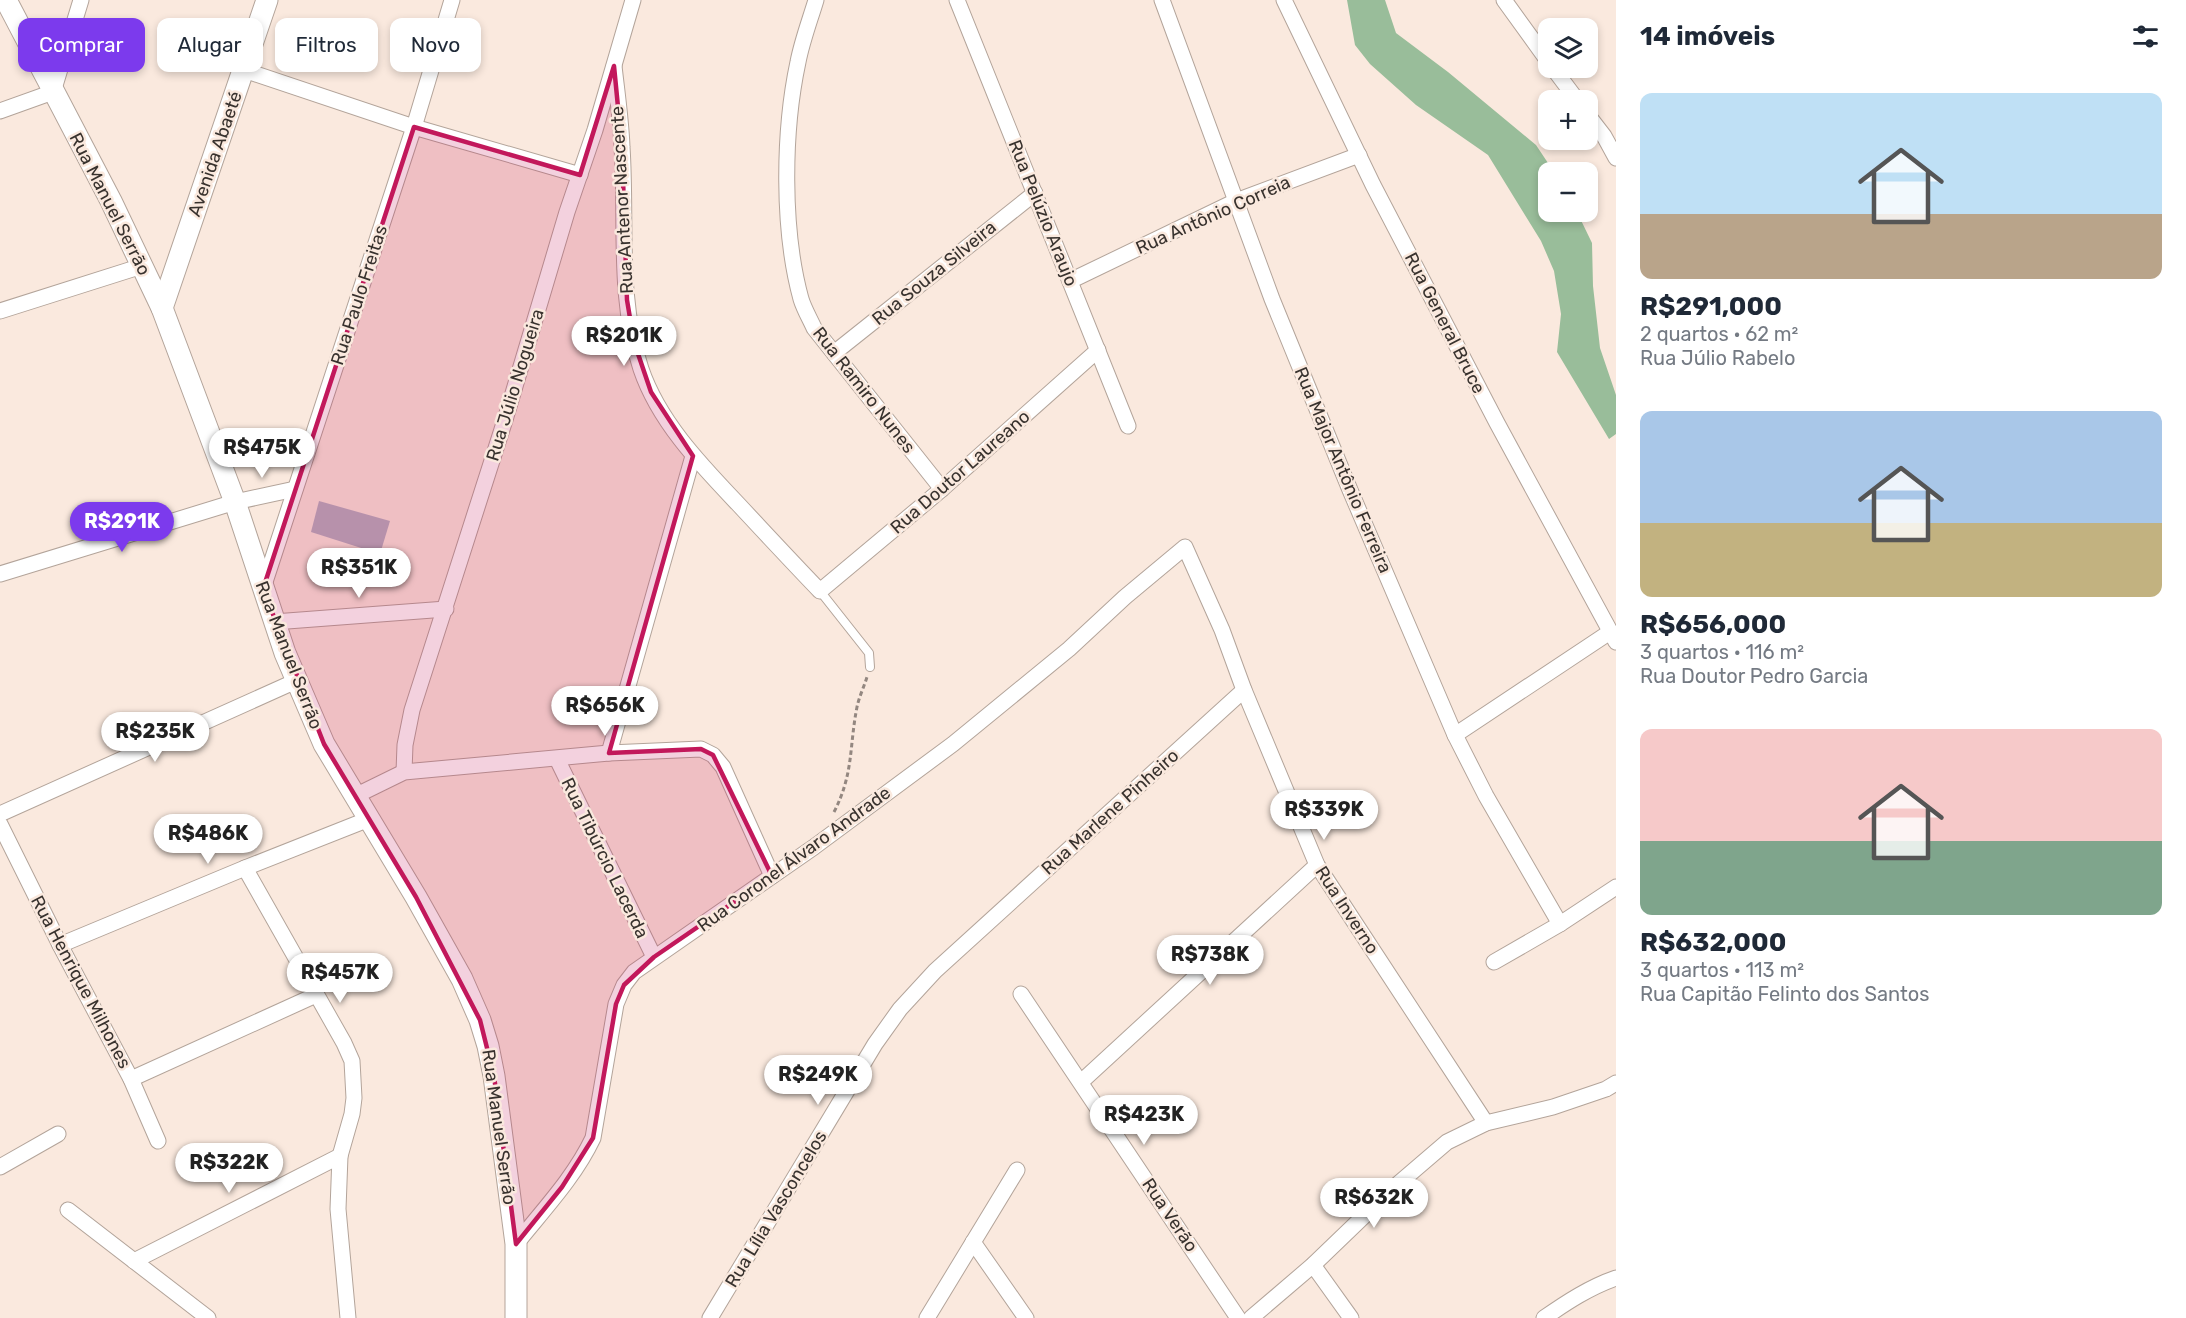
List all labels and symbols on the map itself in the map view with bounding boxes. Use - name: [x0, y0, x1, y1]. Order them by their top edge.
- street label: Avenida Abaeté: [183, 89, 247, 219]
- street label: Rua Antenor Nascente: [606, 106, 638, 294]
- street label: Rua Manuel Serrão: [65, 129, 155, 279]
- street label: Rua Pelúzio Araujo: [1004, 137, 1082, 289]
- street label: Rua Antônio Correia: [1132, 171, 1294, 259]
- street label: Rua Souza Silveira: [867, 216, 1001, 330]
- street label: Rua Paulo Freitas: [326, 222, 392, 368]
- street label: Rua General Bruce: [1400, 249, 1490, 397]
- street label: Rua Júlio Nogueira: [481, 306, 549, 464]
- pin: R$201K: [575, 316, 673, 367]
- street label: Rua Ramiro Nunes: [808, 323, 920, 457]
- street label: Rua Major Antônio Ferreira: [1290, 364, 1396, 576]
- street label: Rua Doutor Laureano: [886, 405, 1034, 539]
- pin: R$475K: [213, 428, 311, 479]
- pin: R$291K: [73, 502, 171, 553]
- pin: R$351K: [310, 548, 408, 599]
- street label: Rua Manuel Serrão: [251, 578, 327, 732]
- pin: R$656K: [556, 686, 654, 737]
- pin: R$235K: [106, 712, 204, 763]
- street label: Rua Marlene Pinheiro: [1037, 745, 1183, 879]
- street label: Rua Tibúrcio Lacerda: [557, 774, 653, 942]
- street label: Rua Coronel Álvaro Andrade: [693, 781, 895, 937]
- pin: R$339K: [1275, 790, 1373, 841]
- pin: R$486K: [159, 814, 257, 865]
- street label: Rua Inverno: [1310, 862, 1384, 958]
- street label: Rua Henrique Milhones: [26, 892, 136, 1072]
- pin: R$738K: [1161, 935, 1259, 986]
- pin: R$457K: [291, 953, 389, 1004]
- street label: Rua Manuel Serrão: [477, 1048, 521, 1206]
- pin: R$249K: [769, 1055, 867, 1106]
- pin: R$423K: [1095, 1095, 1193, 1146]
- street label: Rua Lília Vasconcelos: [720, 1127, 832, 1291]
- pin: R$322K: [180, 1143, 278, 1194]
- street label: Rua Verão: [1137, 1174, 1203, 1256]
- pin: R$632K: [1325, 1178, 1423, 1229]

